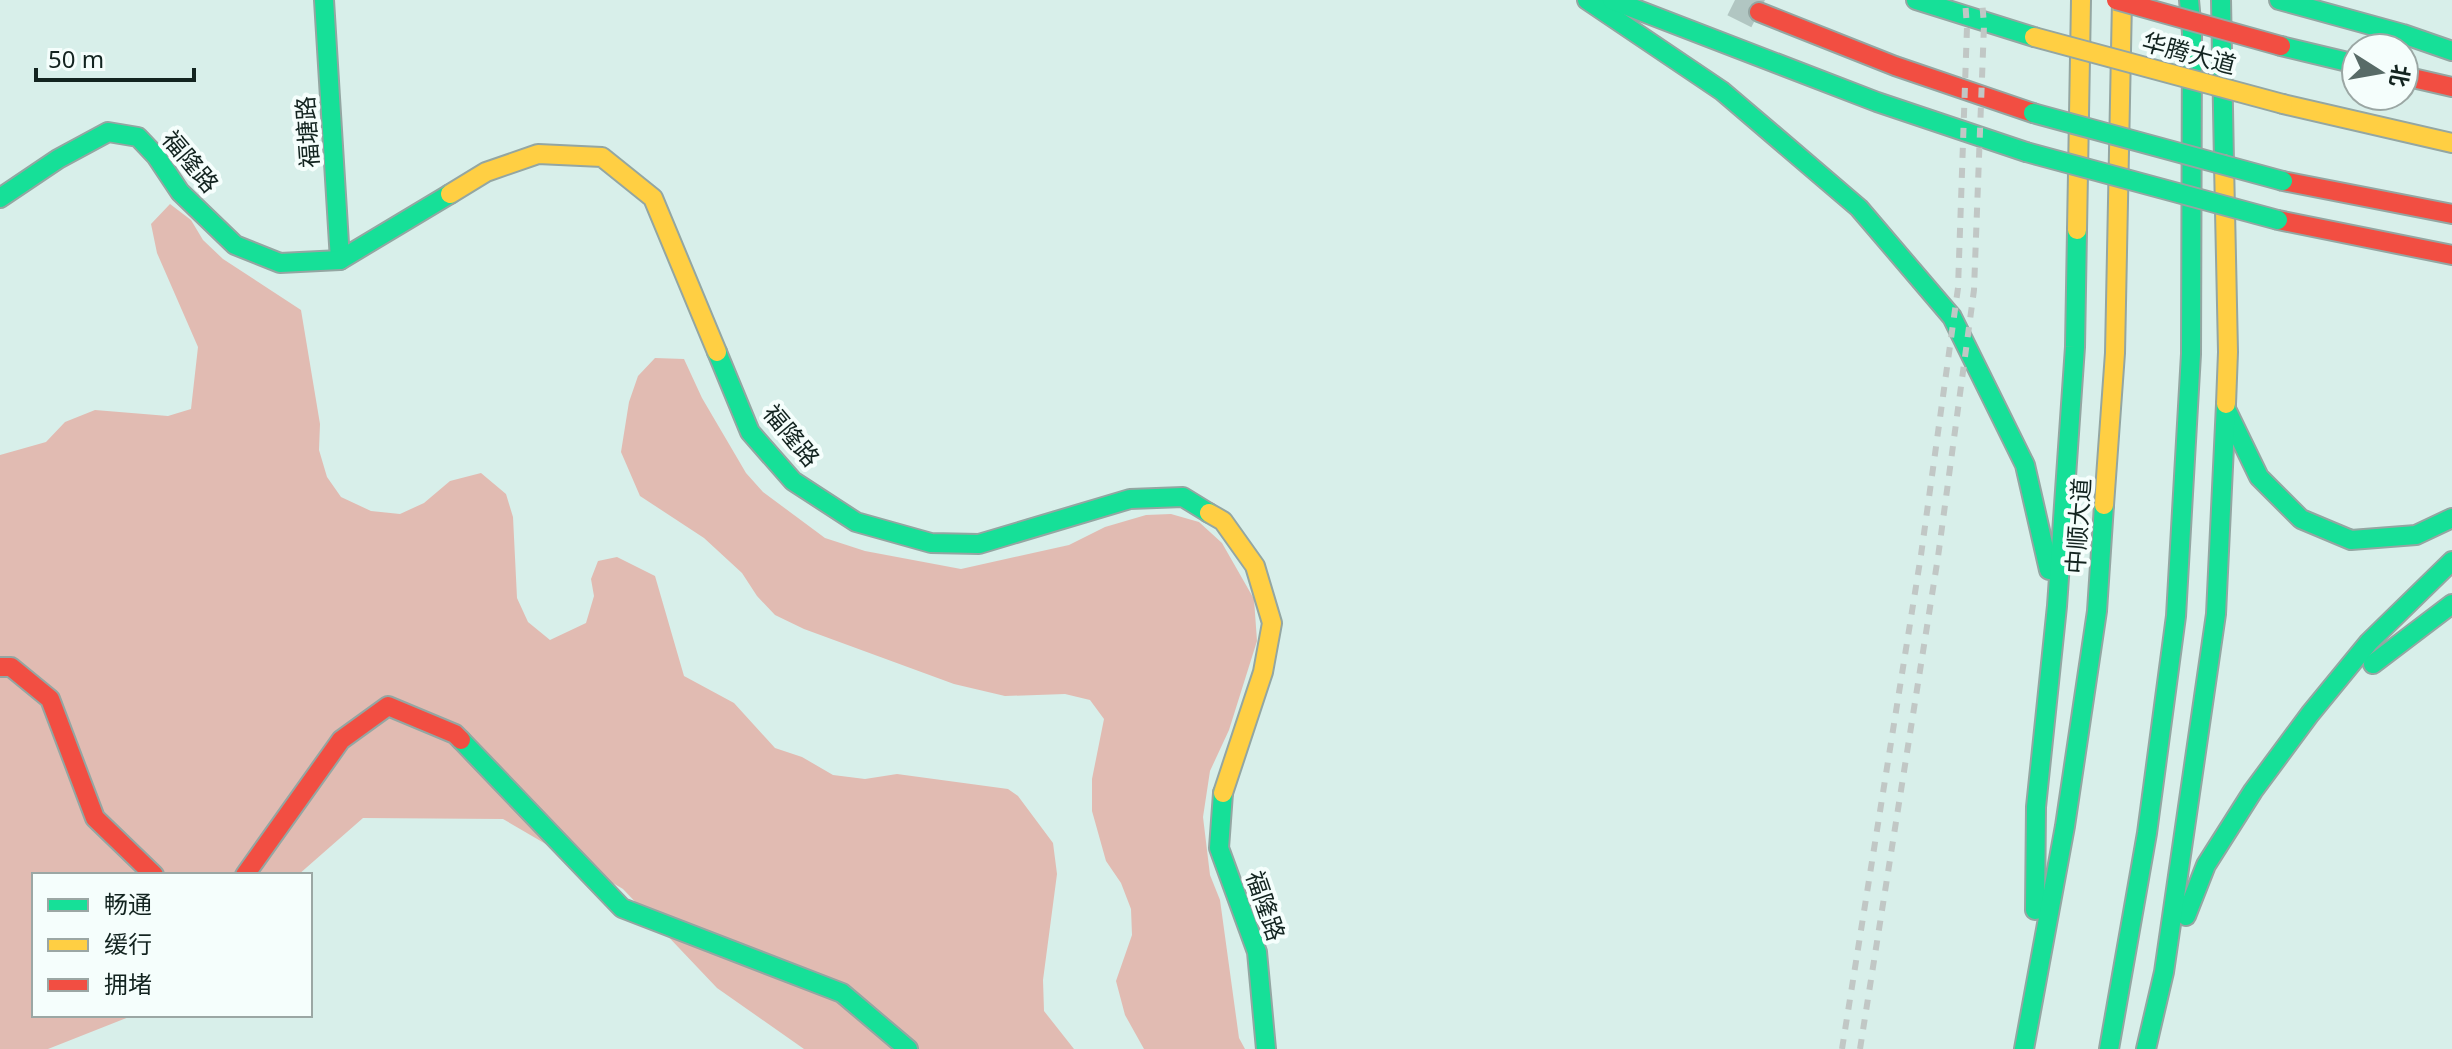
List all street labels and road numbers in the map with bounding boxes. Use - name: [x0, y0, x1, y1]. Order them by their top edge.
- street label: 华腾大道: [2139, 24, 2240, 81]
- street label: 福塘路: [288, 95, 325, 169]
- street label: 福隆路: [155, 123, 227, 199]
- street label: 福隆路: [756, 397, 828, 473]
- street label: 中顺大道: [2058, 477, 2097, 575]
- street label: 福隆路: [1239, 866, 1294, 945]

